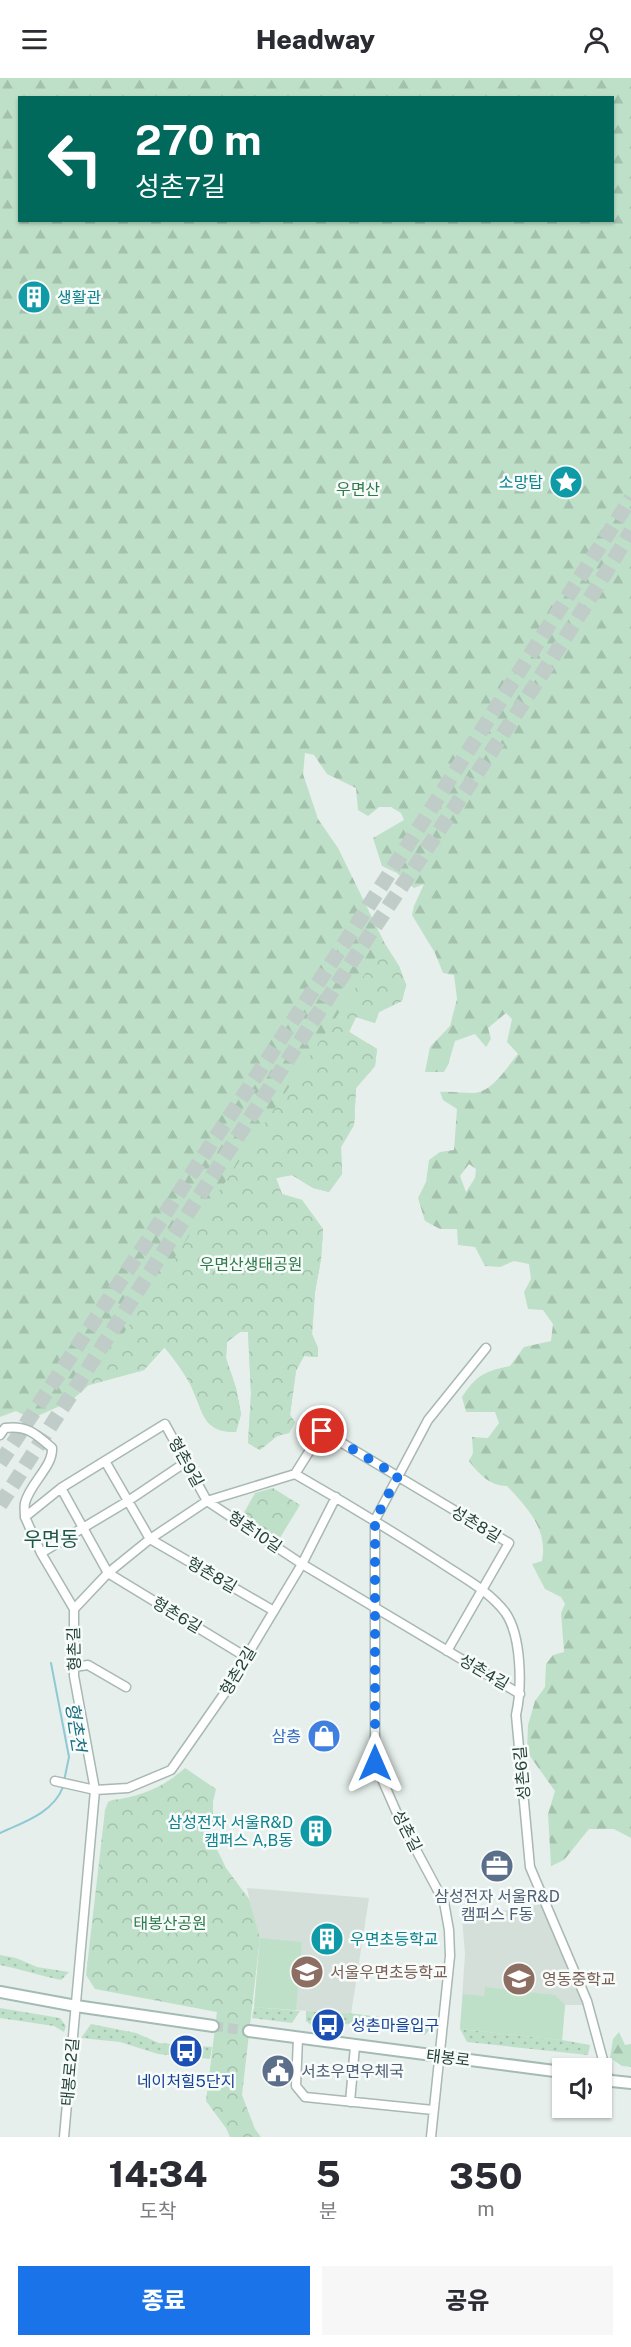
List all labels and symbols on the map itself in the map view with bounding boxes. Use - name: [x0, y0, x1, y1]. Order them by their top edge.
- building icon: 생활관: [16, 279, 52, 315]
- place label: 생활관: [57, 288, 101, 307]
- place icon: 소망탑: [548, 464, 584, 500]
- place label: 소망탑: [499, 473, 543, 492]
- park label: 우면산: [336, 480, 380, 499]
- park label: 우면산생태공원: [199, 1255, 303, 1274]
- pin: [296, 1405, 347, 1456]
- street label: 형촌9길: [165, 1434, 207, 1490]
- street label: 성촌8길: [448, 1502, 504, 1546]
- street label: 형촌10길: [225, 1507, 285, 1557]
- district label: 우면동: [23, 1527, 79, 1551]
- street label: 형촌8길: [184, 1553, 240, 1597]
- street label: 형촌6길: [149, 1593, 205, 1637]
- street label: 형촌길: [64, 1627, 84, 1671]
- street label: 형촌2길: [216, 1643, 260, 1699]
- street label: 성촌4길: [456, 1650, 512, 1694]
- water label: 형촌천: [62, 1701, 91, 1756]
- shop icon: 삼층: [306, 1718, 342, 1754]
- place label: 삼층: [272, 1727, 301, 1746]
- position arrow: [343, 1731, 407, 1795]
- street label: 성촌6길: [510, 1745, 534, 1801]
- street label: 성촌길: [389, 1807, 425, 1855]
- place label: 삼성전자 서울R&D 캠퍼스 A,B동: [168, 1813, 293, 1850]
- building icon: 삼성전자 서울R&D 캠퍼스 A,B동: [298, 1813, 334, 1849]
- office icon: 삼성전자 서울R&D 캠퍼스 F동: [479, 1848, 515, 1884]
- place label: 삼성전자 서울R&D 캠퍼스 F동: [434, 1887, 560, 1924]
- park label: 태봉산공원: [133, 1914, 207, 1933]
- building icon: 우면초등학교: [309, 1921, 345, 1957]
- place label: 우면초등학교: [350, 1930, 438, 1949]
- school or university icon: 서울우면초등학교: [289, 1954, 325, 1990]
- school or university icon: 영동중학교: [501, 1961, 537, 1997]
- place label: 서울우면초등학교: [330, 1963, 448, 1982]
- place label: 영동중학교: [542, 1970, 616, 1989]
- bus stop icon: 성촌마을입구: [310, 2007, 346, 2043]
- place label: 성촌마을입구: [351, 2016, 439, 2035]
- bus stop icon: 네이처힐5단지: [168, 2033, 204, 2069]
- street label: 태봉로2길: [58, 2037, 82, 2107]
- street label: 태봉로: [425, 2046, 471, 2070]
- public building icon: 서초우면우체국: [260, 2053, 296, 2089]
- place label: 서초우면우체국: [301, 2062, 404, 2081]
- place label: 네이처힐5단지: [137, 2072, 235, 2091]

